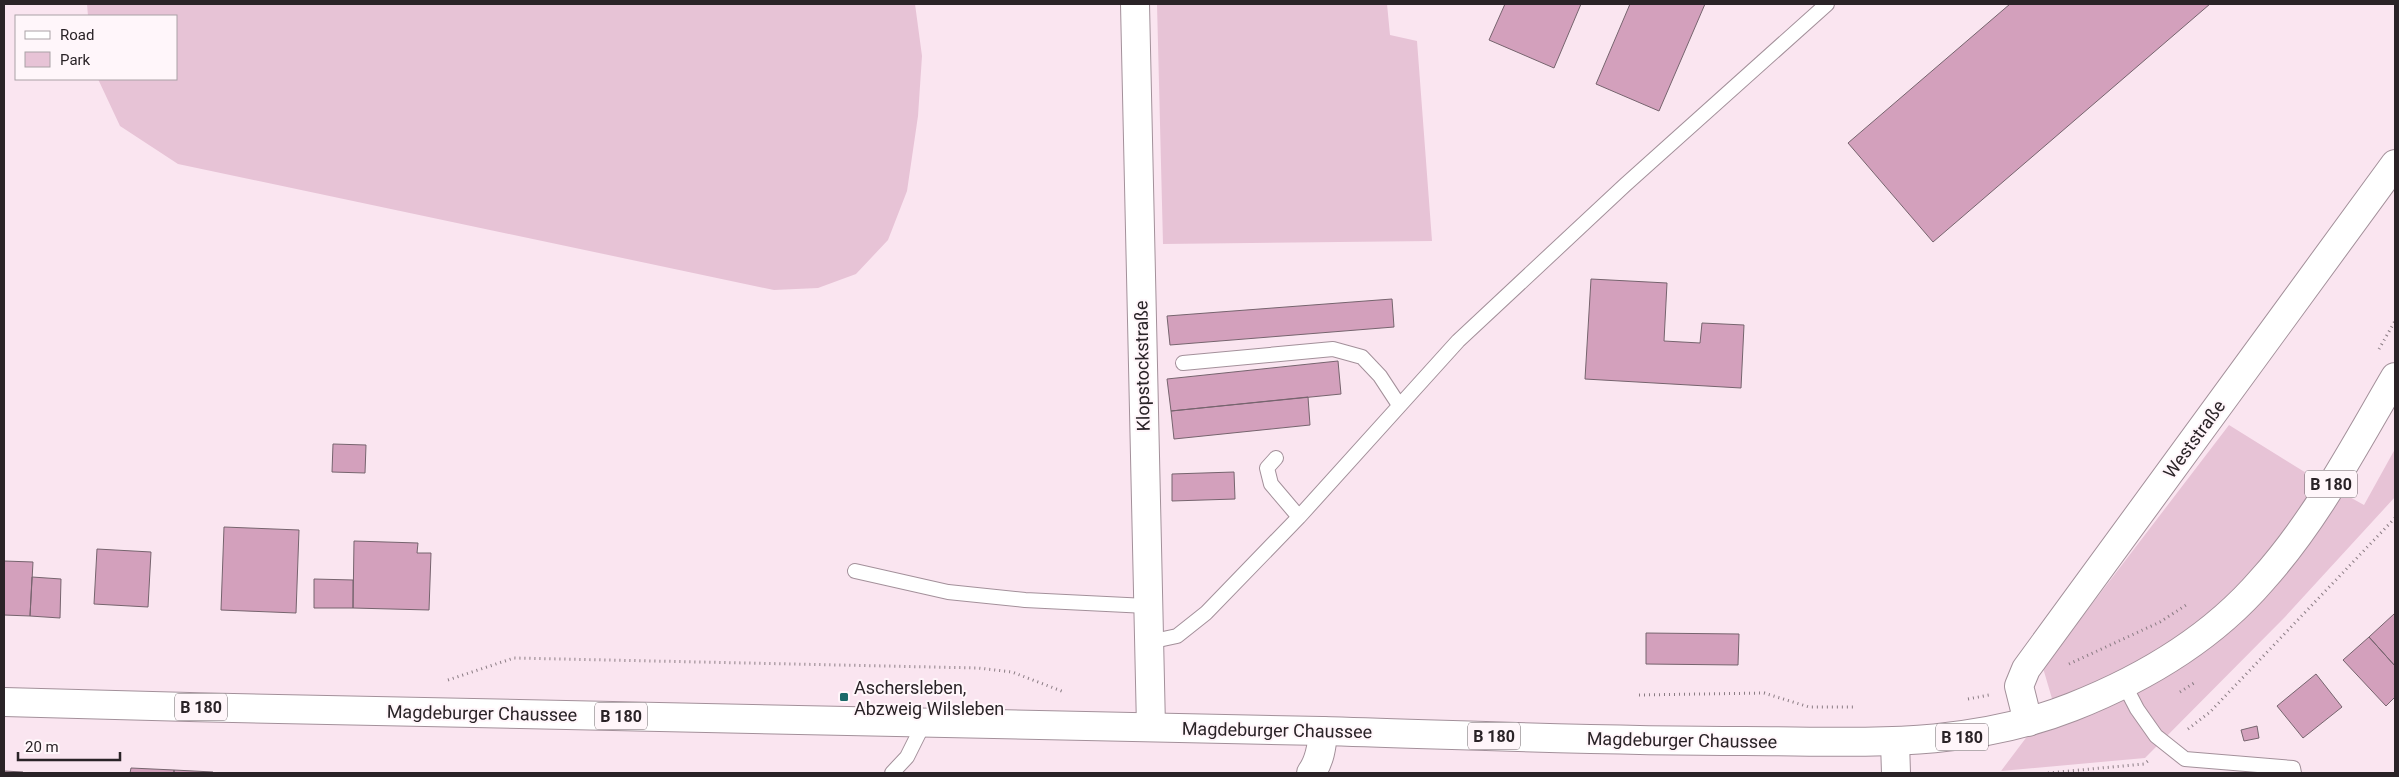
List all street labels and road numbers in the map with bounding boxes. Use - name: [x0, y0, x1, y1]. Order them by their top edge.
- street label: Klopstockstraße: [1130, 300, 1154, 432]
- street label: Weststraße: [2159, 396, 2229, 482]
- road number: B 180: [2305, 470, 2357, 498]
- road number: B 180: [175, 694, 227, 720]
- street label: Magdeburger Chaussee: [387, 701, 577, 725]
- road number: B 180: [595, 702, 647, 729]
- street label: Magdeburger Chaussee: [1182, 718, 1372, 742]
- road number: B 180: [1468, 722, 1520, 749]
- road number: B 180: [1936, 724, 1988, 750]
- street label: Magdeburger Chaussee: [1587, 728, 1777, 752]

